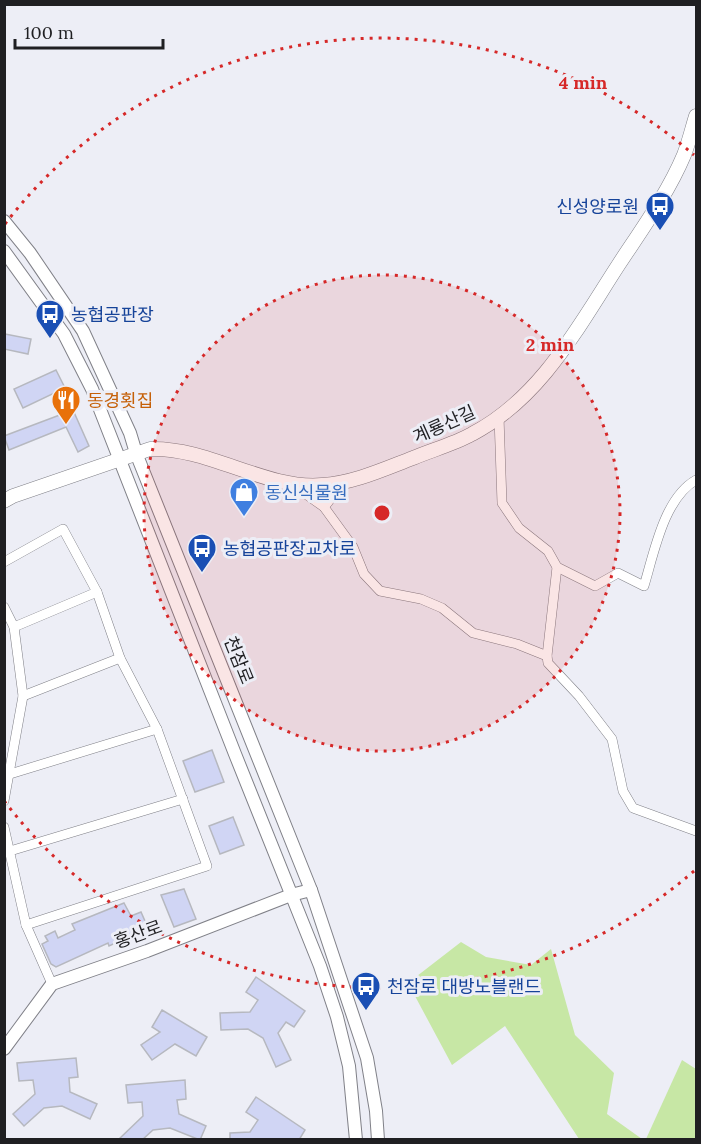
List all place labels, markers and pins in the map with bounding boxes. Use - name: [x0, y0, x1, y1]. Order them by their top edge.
- bus stop icon: 신성양로원: [644, 190, 676, 232]
- place label: 신성양로원: [556, 195, 639, 218]
- bus stop icon: 농협공판장: [34, 298, 66, 340]
- place label: 농협공판장: [71, 303, 154, 326]
- restaurant icon: 동경횟집: [50, 384, 82, 426]
- place label: 동경횟집: [87, 389, 153, 412]
- shop icon: 동신식물원: [228, 476, 260, 518]
- place label: 동신식물원: [265, 481, 348, 504]
- centre of rings: [372, 503, 392, 523]
- bus stop icon: 농협공판장교차로: [186, 532, 218, 574]
- place label: 농협공판장교차로: [223, 537, 355, 560]
- bus stop icon: 천잠로 대방노블랜드: [350, 970, 382, 1012]
- place label: 천잠로 대방노블랜드: [387, 975, 541, 998]

